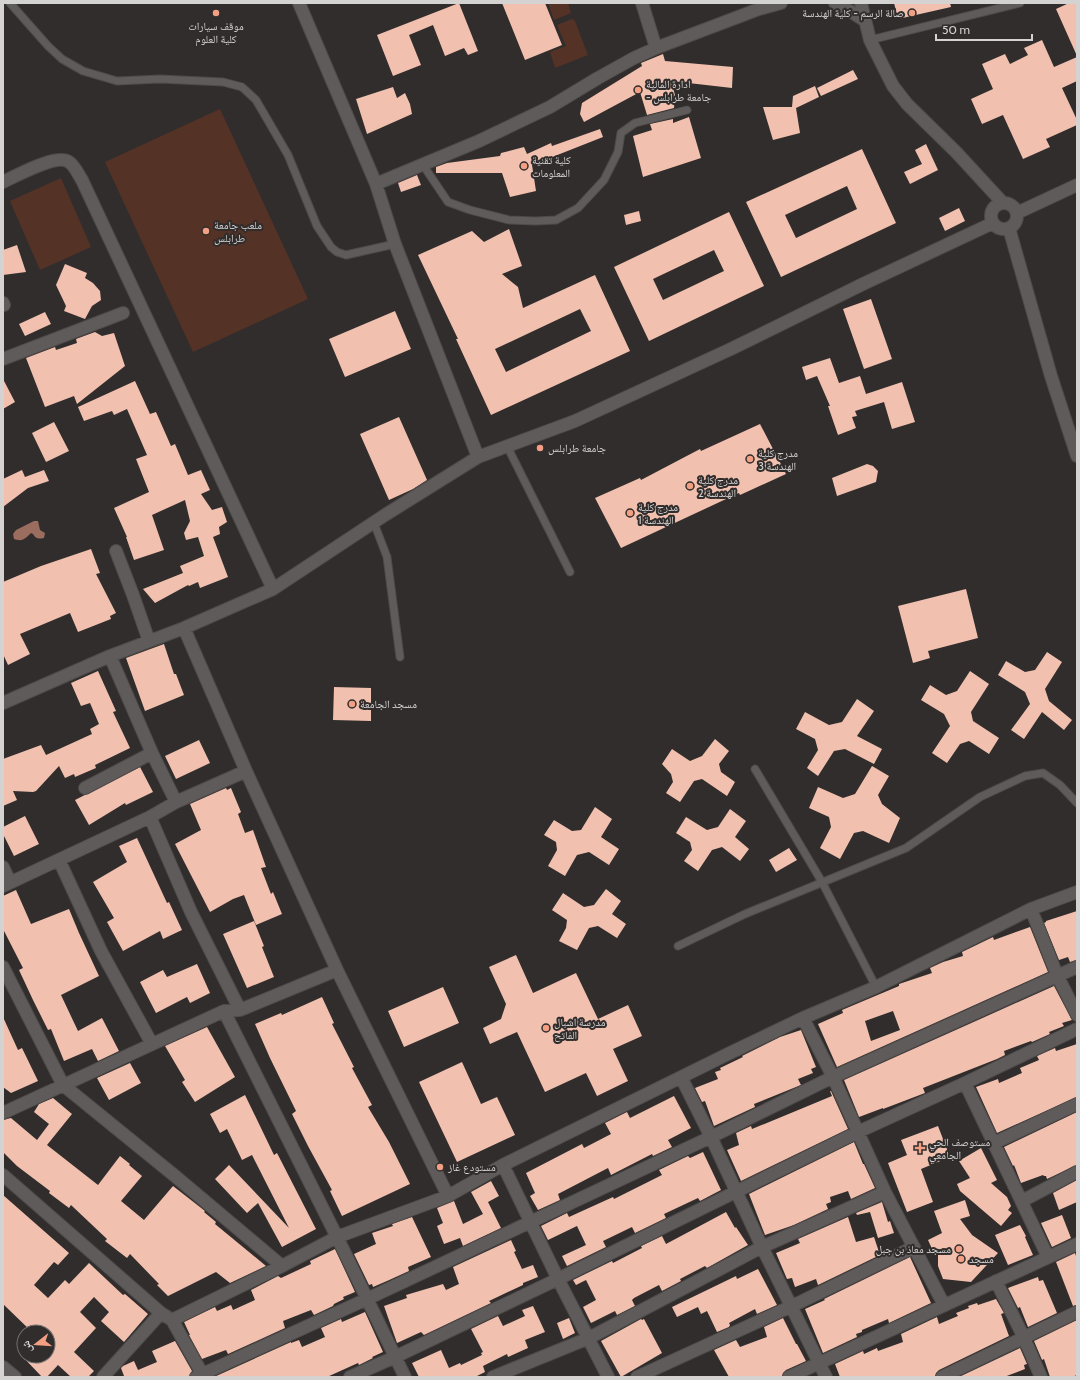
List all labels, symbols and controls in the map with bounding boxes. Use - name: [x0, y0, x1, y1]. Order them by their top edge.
- place label: صالة الرسم - كلية الهندسة: [802, 6, 904, 21]
- marker: موقف سيارات كلية العلوم: [211, 8, 221, 18]
- marker: صالة الرسم - كلية الهندسة: [907, 8, 917, 18]
- scale bar: [936, 16, 1032, 42]
- place label: موقف سيارات كلية العلوم: [188, 19, 244, 46]
- text: 50 m: [942, 22, 970, 37]
- place label: ادارة المالية - جامعة طرابلس: [646, 77, 711, 104]
- marker: ادارة المالية - جامعة طرابلس: [633, 85, 643, 95]
- place label: كلية تقنية المعلومات: [532, 153, 571, 180]
- marker: كلية تقنية المعلومات: [519, 161, 529, 171]
- place label: ملعب جامعة طرابلس: [214, 218, 262, 245]
- marker: ملعب جامعة طرابلس: [201, 226, 211, 236]
- place label: جامعة طرابلس: [548, 441, 606, 455]
- marker: جامعة طرابلس: [535, 443, 545, 453]
- place label: مدرج كلية الهندسة 3: [758, 446, 798, 473]
- marker: مدرج كلية الهندسة 3: [745, 454, 755, 464]
- place label: مدرج كلية الهندسة 2: [698, 473, 738, 500]
- marker: مدرج كلية الهندسة 2: [685, 481, 695, 491]
- place label: مدرج كلية الهندسة 1: [638, 500, 678, 527]
- marker: مدرج كلية الهندسة 1: [625, 508, 635, 518]
- place label: مسجد الجامعة: [360, 697, 417, 711]
- marker: مسجد الجامعة: [347, 699, 357, 709]
- place label: مدرسة اشبال الفاتح: [554, 1015, 606, 1042]
- marker: مدرسة اشبال الفاتح: [541, 1023, 551, 1033]
- place label: مستوصف الحي الجامعي: [929, 1135, 990, 1164]
- marker: مستوصف الحي الجامعي: [914, 1142, 926, 1154]
- place label: مستودع غاز: [447, 1160, 496, 1174]
- marker: مستودع غاز: [435, 1162, 445, 1172]
- place label: مسجد معاذ بن جبل: [876, 1242, 951, 1256]
- marker: مسجد معاذ بن جبل: [954, 1244, 964, 1254]
- place label: مسجد: [969, 1252, 994, 1266]
- marker: مسجد: [956, 1254, 966, 1264]
- north arrow: [16, 1324, 56, 1364]
- text: ش: [18, 1339, 36, 1355]

